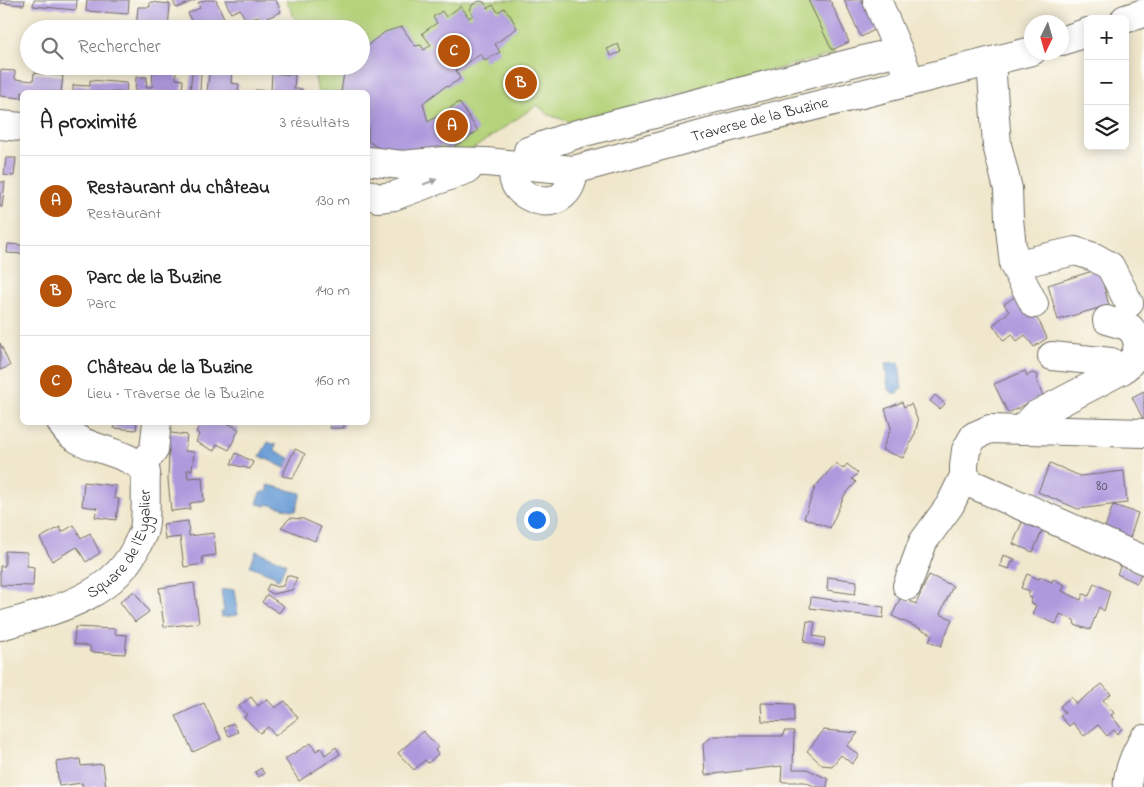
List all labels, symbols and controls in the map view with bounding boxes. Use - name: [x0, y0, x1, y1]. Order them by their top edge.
- north arrow: [1024, 15, 1069, 60]
- map controls: [1084, 15, 1129, 150]
- button: +: [1084, 15, 1129, 60]
- search box: [20, 20, 370, 75]
- pin: C: [438, 32, 470, 70]
- icon: search: [38, 34, 66, 62]
- text: Rechercher: [78, 34, 161, 61]
- button: −: [1084, 60, 1129, 105]
- pin: B: [505, 64, 537, 102]
- street label: Traverse de la Buzine: [688, 91, 832, 149]
- button: layers: [1084, 105, 1129, 150]
- pin: A: [436, 107, 468, 145]
- text: À proximité: [40, 108, 137, 138]
- text: 3 résultats: [280, 111, 350, 135]
- text: Restaurant du château: [87, 175, 270, 202]
- one-way arrow: [423, 178, 438, 185]
- text: A: [51, 189, 61, 213]
- text: 130 m: [315, 189, 350, 213]
- text: Restaurant: [87, 202, 161, 226]
- text: Parc de la Buzine: [87, 265, 221, 292]
- text: B: [51, 279, 61, 303]
- text: 140 m: [315, 279, 350, 303]
- text: Parc: [87, 292, 116, 316]
- text: Château de la Buzine: [87, 355, 252, 382]
- text: C: [52, 369, 60, 393]
- text: 160 m: [315, 369, 350, 393]
- text: Lieu · Traverse de la Buzine: [87, 382, 264, 406]
- house number: 80: [1096, 476, 1108, 497]
- street label: Square de l'Eygalier: [83, 490, 158, 605]
- your location: [524, 507, 550, 533]

